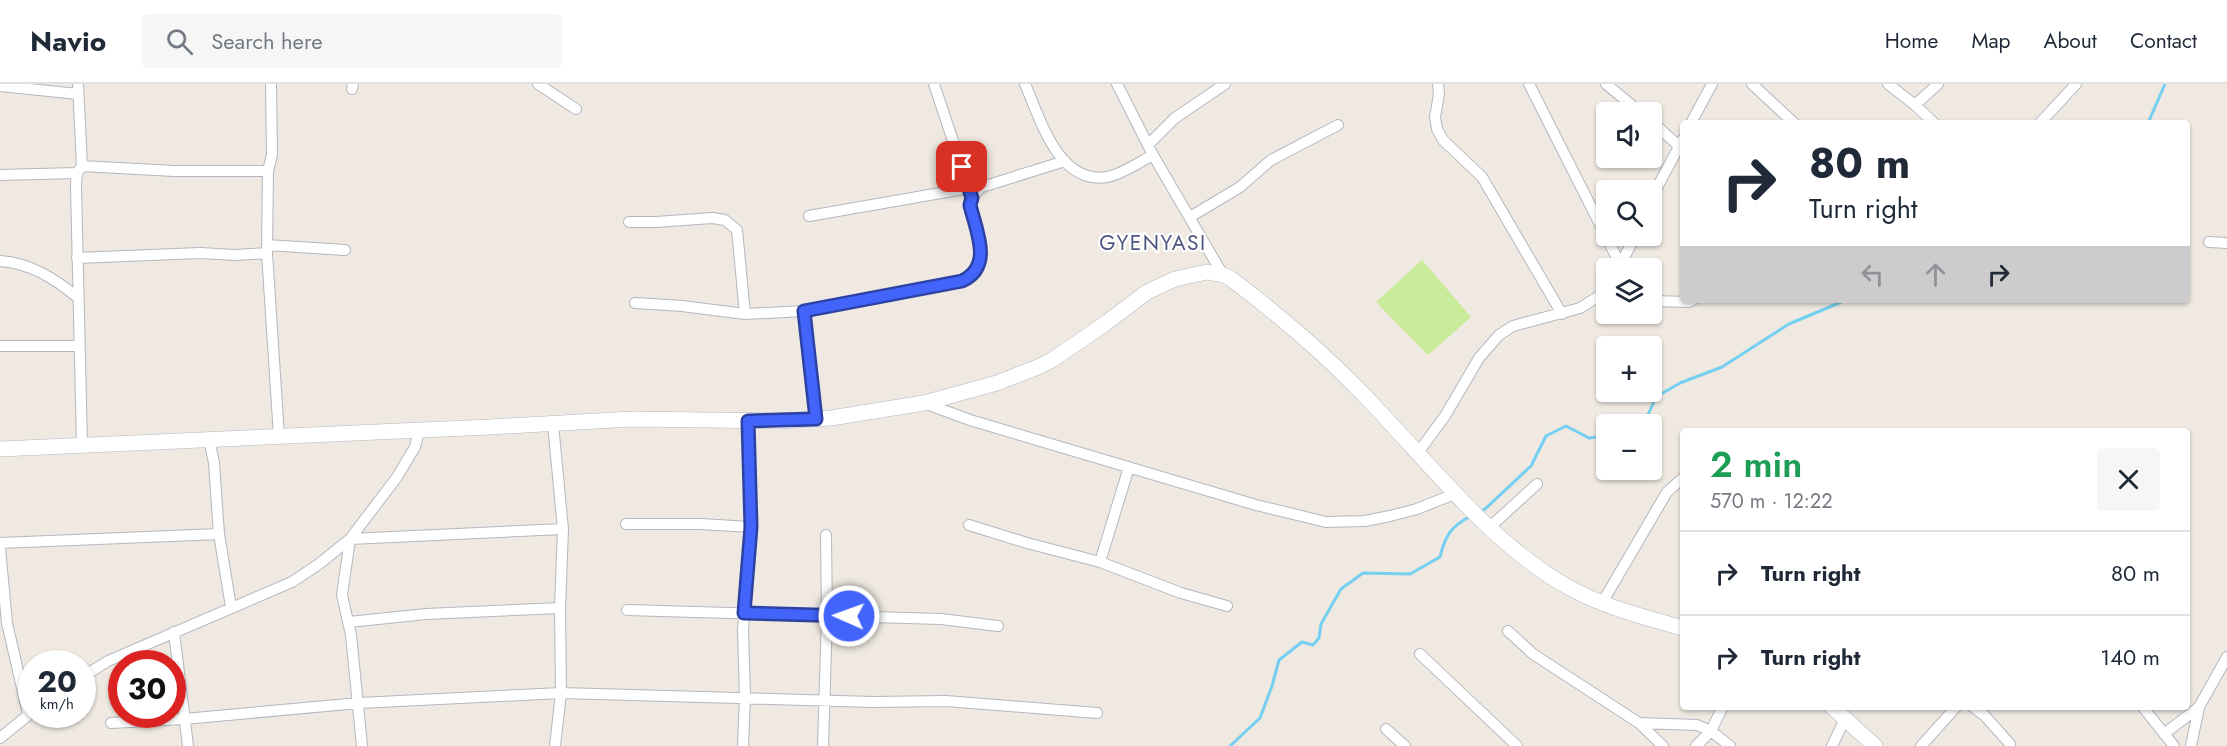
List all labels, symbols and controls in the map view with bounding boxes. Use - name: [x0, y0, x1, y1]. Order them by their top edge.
- search box: [142, 14, 562, 68]
- text: Navio: [30, 21, 106, 62]
- icon: search: [163, 25, 196, 58]
- text: Search here: [211, 25, 322, 57]
- text: Home: [1885, 26, 1938, 56]
- text: Map: [1971, 26, 2011, 56]
- text: About: [2044, 26, 2097, 56]
- text: Contact: [2130, 26, 2197, 56]
- map controls: [1596, 102, 1662, 480]
- button: sound: [1596, 102, 1662, 168]
- text: 80 m: [1809, 133, 1910, 194]
- pin: [936, 141, 987, 192]
- icon: right: [1710, 144, 1788, 222]
- icon: arrive: [945, 150, 978, 183]
- button: search: [1596, 180, 1662, 246]
- text: Turn right: [1809, 189, 1917, 228]
- district label: GYENYASI: [1099, 228, 1207, 258]
- button: layers: [1596, 258, 1662, 324]
- icon: left: [1856, 258, 1889, 291]
- icon: ahead: [1919, 258, 1952, 291]
- icon: right: [1982, 258, 2015, 291]
- button: +: [1596, 336, 1662, 402]
- button: −: [1596, 414, 1662, 480]
- text: 2 min: [1710, 438, 1802, 490]
- button: close: [2097, 448, 2160, 511]
- text: 570 m · 12:22: [1710, 487, 1833, 516]
- icon: right: [1710, 557, 1743, 590]
- text: Turn right: [1761, 557, 1861, 589]
- text: 80 m: [2111, 557, 2160, 589]
- position arrow: [817, 584, 881, 648]
- icon: right: [1710, 641, 1743, 674]
- text: Turn right: [1761, 641, 1861, 673]
- text: 140 m: [2100, 641, 2160, 673]
- speed limit sign: 30: [108, 650, 186, 728]
- text: 20: [37, 660, 77, 703]
- text: km/h: [40, 693, 74, 715]

